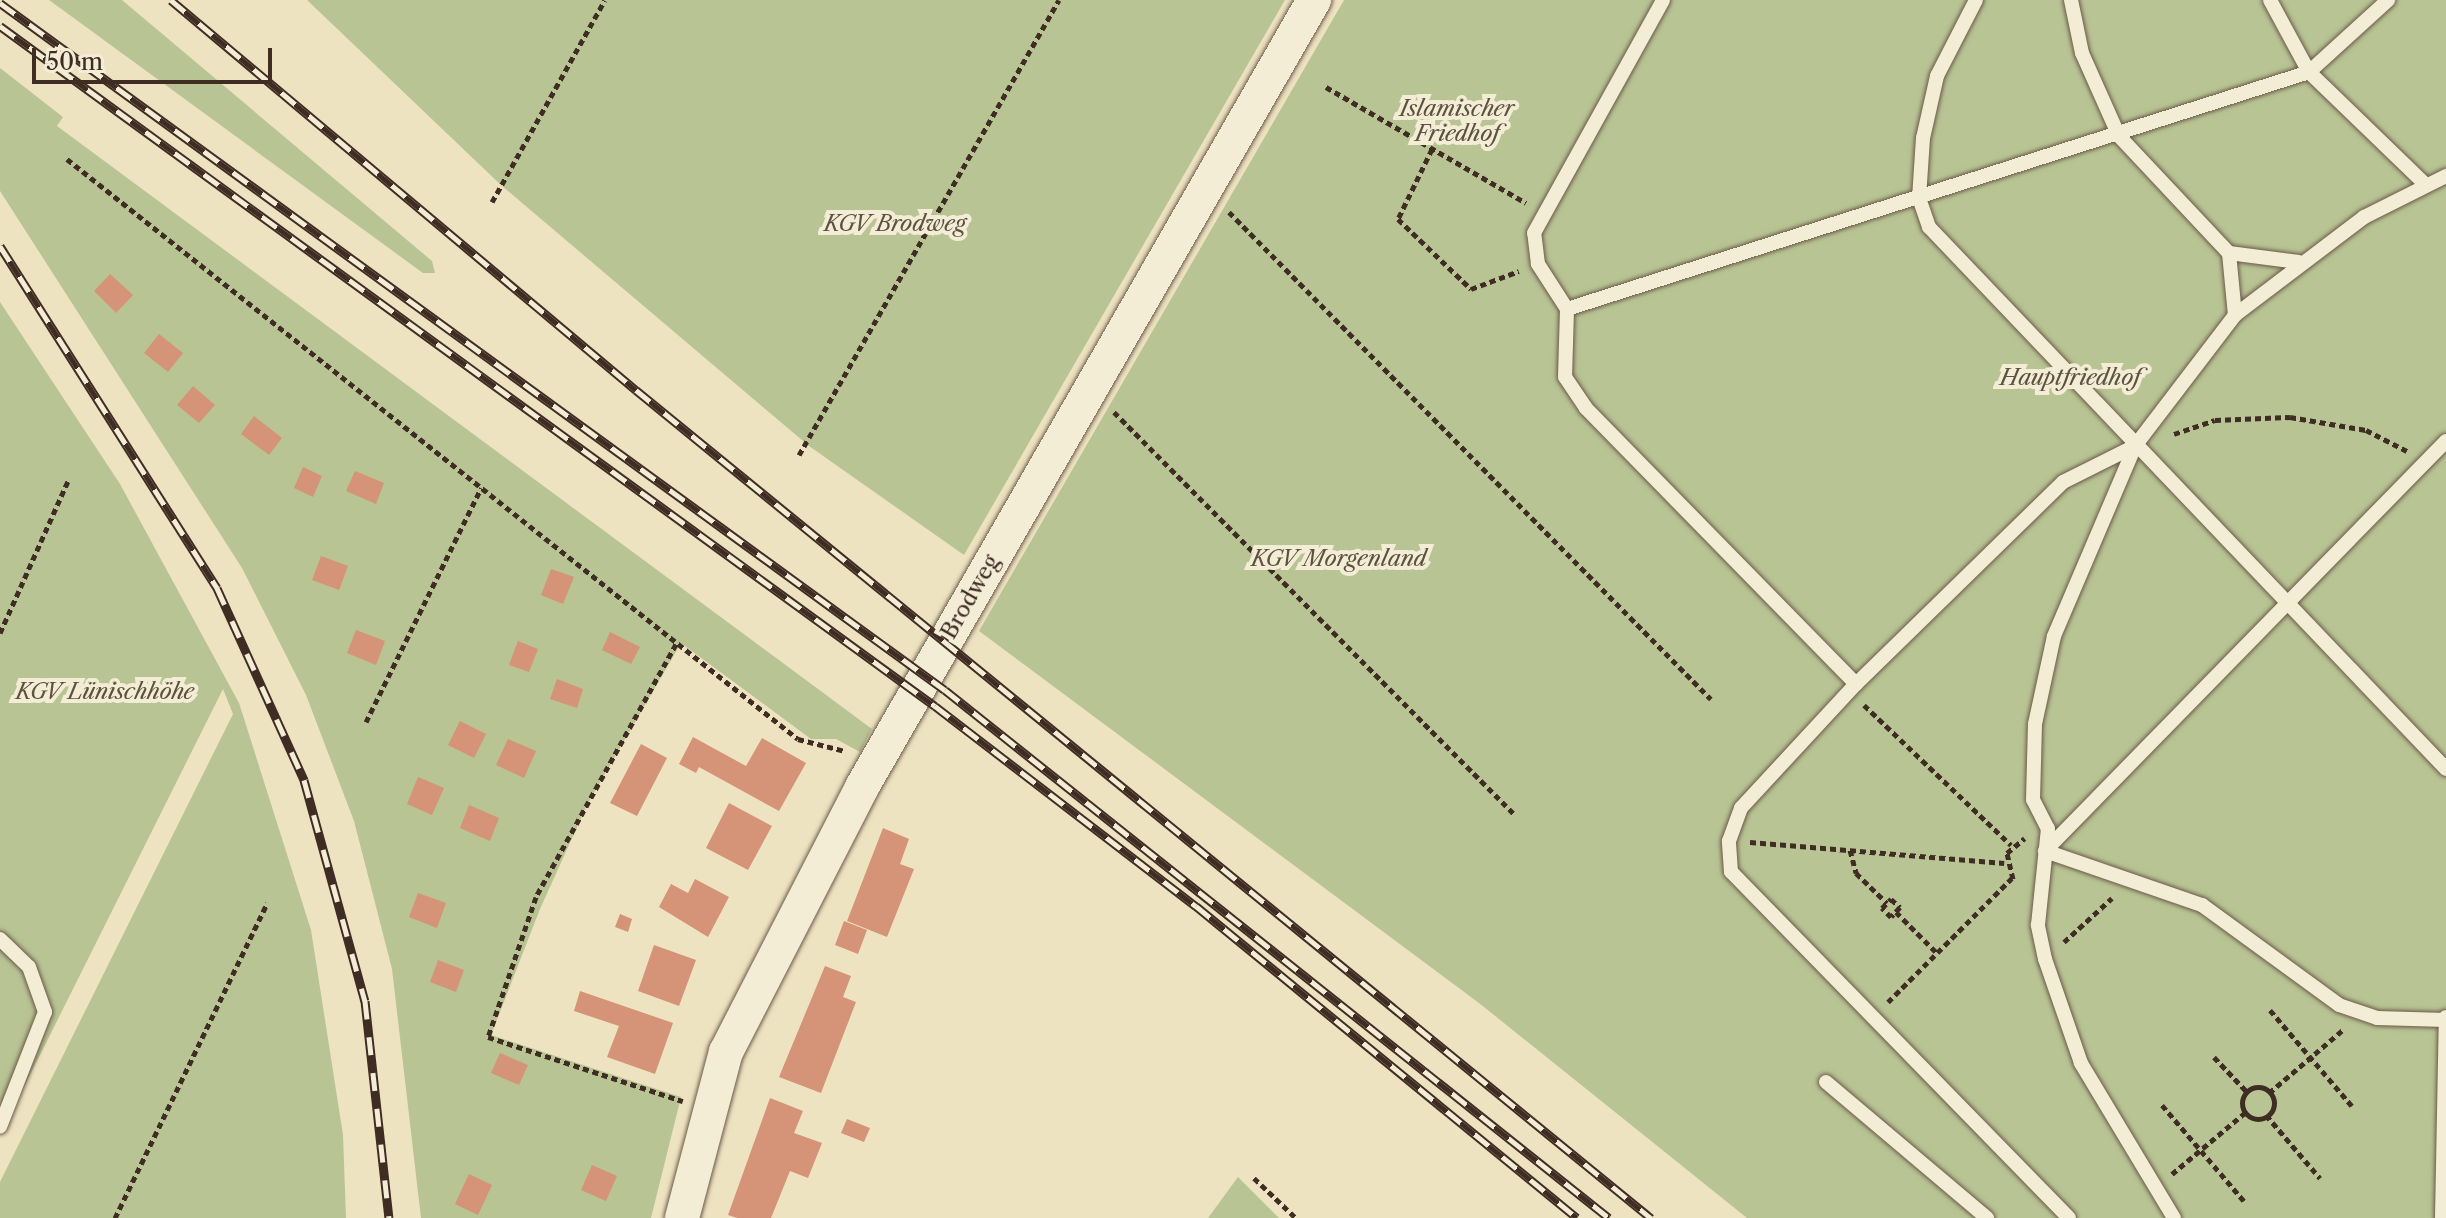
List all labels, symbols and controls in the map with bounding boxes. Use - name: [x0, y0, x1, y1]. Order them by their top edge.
- scale bar: [36, 32, 276, 82]
- text: 50 m: [46, 47, 103, 76]
- park label: Islamischer Friedhof: [1399, 95, 1515, 146]
- park label: KGV Brodweg: [824, 211, 966, 237]
- park label: Hauptfriedhof: [2000, 365, 2140, 391]
- park label: KGV Morgenland: [1251, 546, 1427, 572]
- street label: Brodweg: [935, 550, 1005, 644]
- park label: KGV Lünischhöhe: [16, 679, 194, 705]

